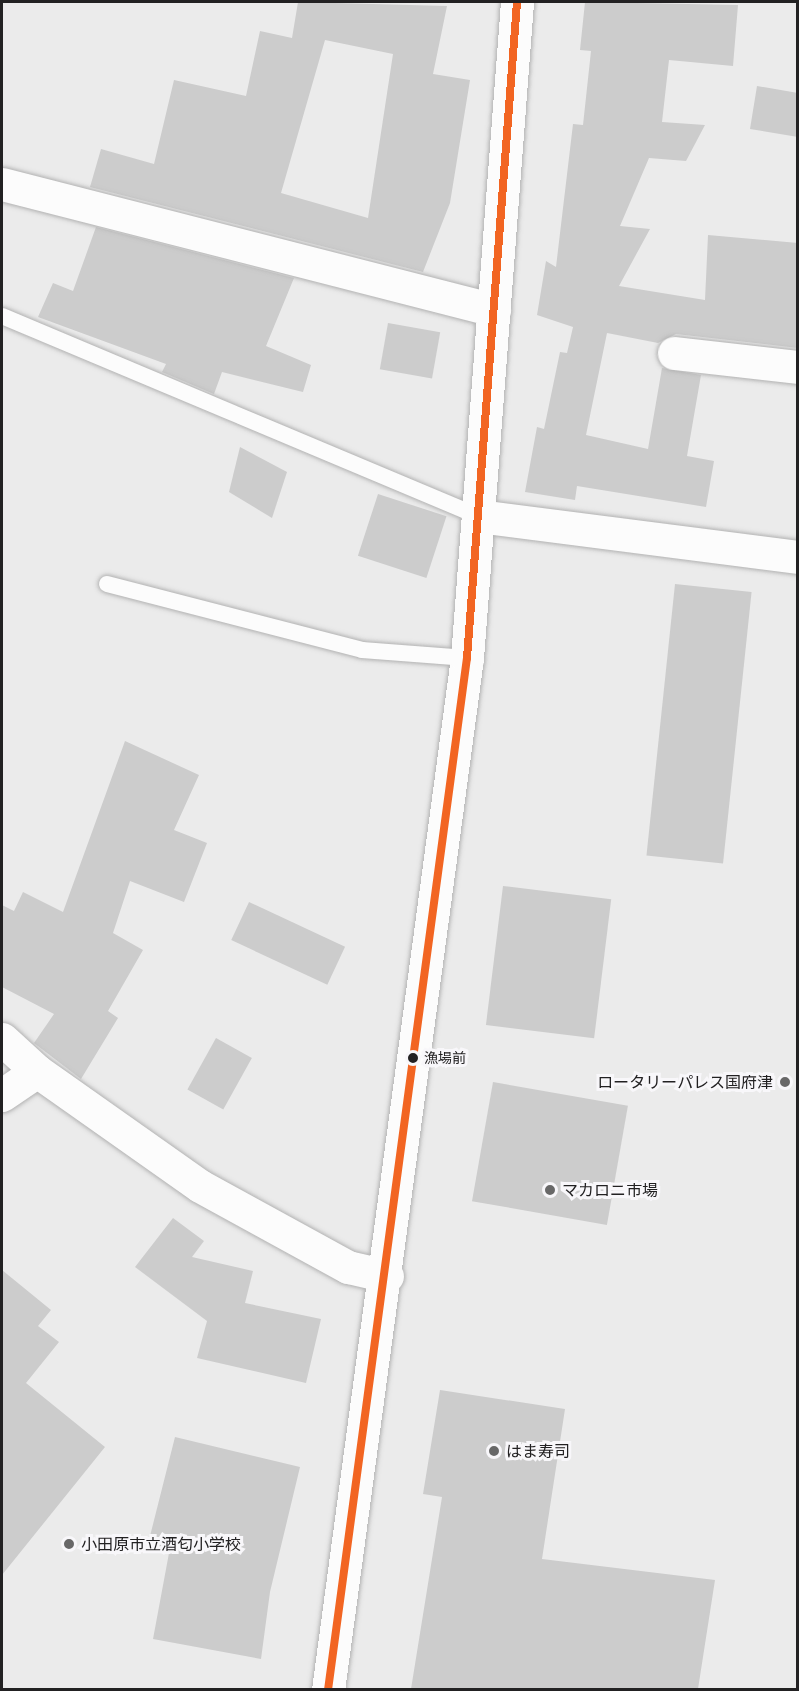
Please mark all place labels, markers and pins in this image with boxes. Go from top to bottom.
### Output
place label: 漁場前 [424,1050,466,1066]
marker: 漁場前 [407,1052,419,1064]
place label: ロータリーパレス国府津 [597,1072,773,1092]
marker: ロータリーパレス国府津 [778,1075,792,1089]
place label: マカロニ市場 [562,1180,658,1200]
marker: マカロニ市場 [543,1183,557,1197]
place label: はま寿司 [506,1441,570,1461]
marker: はま寿司 [487,1444,501,1458]
place label: 小田原市立酒匂小学校 [81,1534,241,1554]
marker: 小田原市立酒匂小学校 [62,1537,76,1551]

